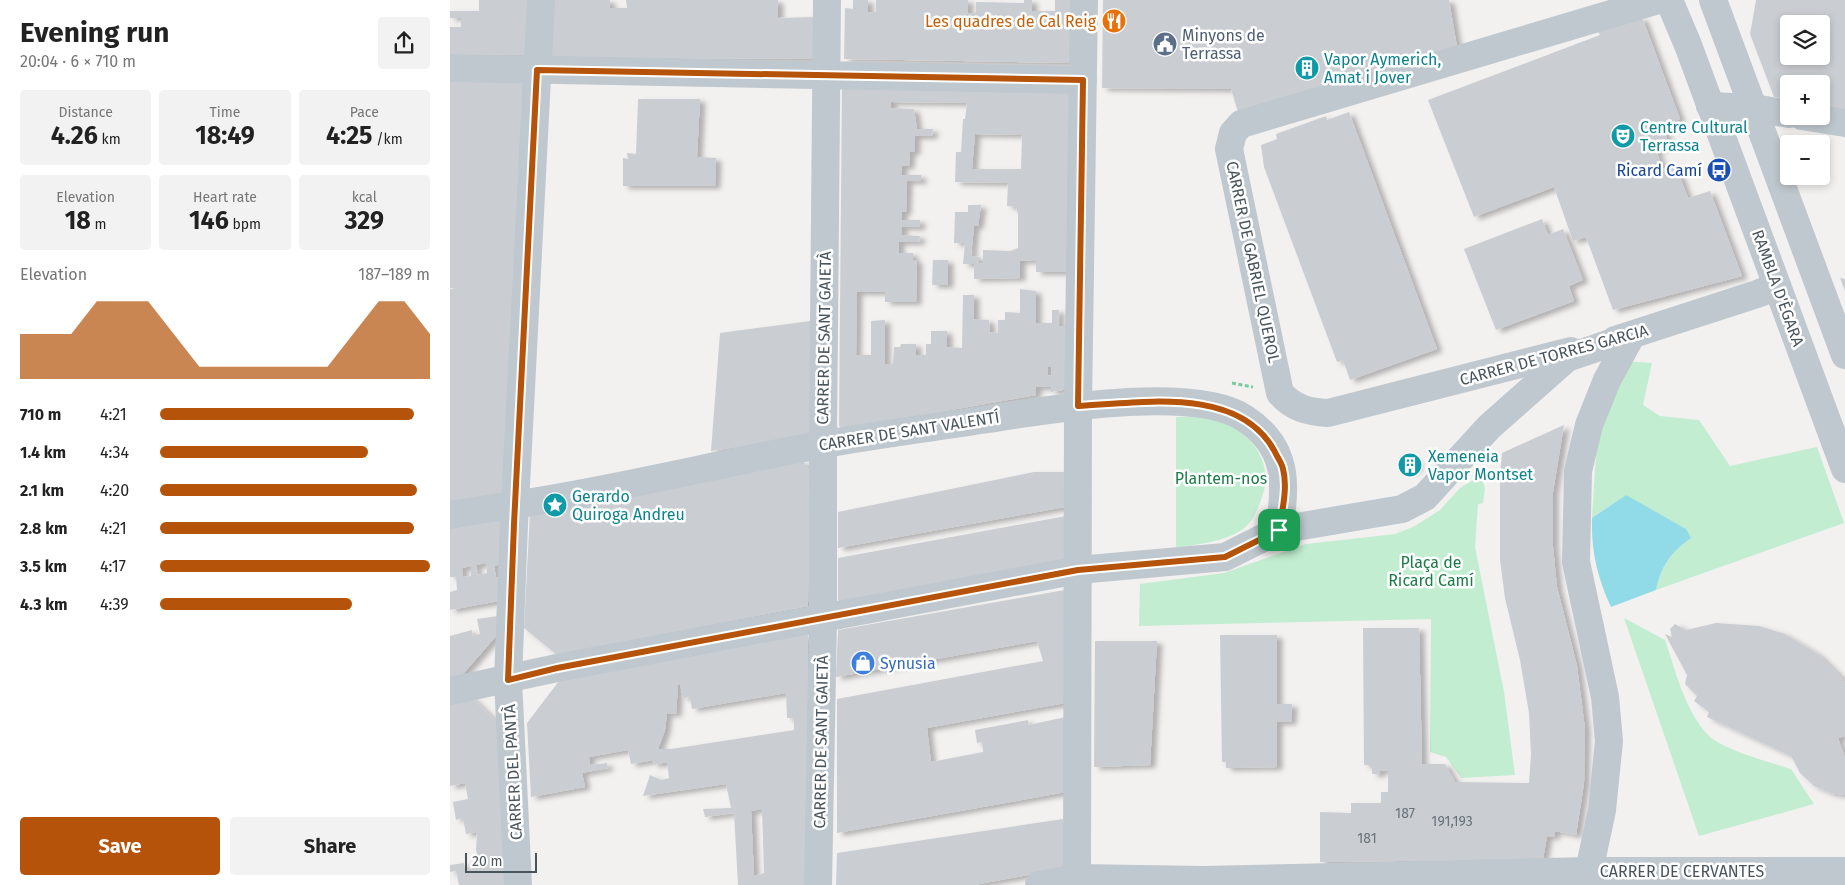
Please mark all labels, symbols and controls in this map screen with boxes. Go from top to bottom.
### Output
restaurant icon: Les quadres de Cal Reig [1101,8,1127,34]
place label: Les quadres de Cal Reig [925,12,1097,31]
map controls [1780,15,1830,185]
button: layers [1780,15,1830,65]
text: Evening run [20,16,169,49]
button: share [378,17,430,69]
place label: Minyons de Terrassa [1182,26,1265,63]
public building icon: Minyons de Terrassa [1152,31,1178,57]
place label: Vapor Aymerich, Amat i Jover [1324,50,1441,87]
text: 20:04 · 6 × 710 m [20,52,136,71]
building icon: Vapor Aymerich, Amat i Jover [1294,55,1320,81]
button: + [1780,75,1830,125]
text: Distance [59,104,113,121]
text: Time [210,104,240,121]
text: Pace [350,104,379,121]
place label: Centre Cultural Terrassa [1640,118,1748,155]
text: 4.26 [51,121,98,151]
text: 18:49 [195,121,255,151]
text: 4:25 [326,121,372,151]
theatre icon: Centre Cultural Terrassa [1610,123,1636,149]
text: km [98,131,121,148]
text: /km [372,131,403,148]
button: − [1780,135,1830,185]
bus stop icon: Ricard Camí [1706,157,1732,183]
street label: CARRER DE GABRIEL QUEROL [1222,159,1284,365]
place label: Ricard Camí [1616,161,1702,180]
text: Elevation [56,189,115,206]
text: Heart rate [193,189,257,206]
text: kcal [352,189,377,206]
text: 18 [65,206,91,236]
text: 146 [189,206,229,236]
text: 329 [345,206,384,236]
text: m [91,216,107,233]
text: bpm [229,216,261,233]
street label: RAMBLA D'ÈGARA [1748,227,1809,350]
street label: CARRER DE SANT GAIETÀ [812,250,835,425]
text: Elevation [20,265,87,284]
text: 187–189 m [358,265,430,284]
street label: CARRER DE TORRES GARCIA [1458,320,1651,389]
text: 710 m [20,405,61,424]
text: 4:21 [100,405,127,424]
street label: CARRER DE SANT VALENTÍ [817,406,1001,455]
text: 1.4 km [20,443,66,462]
text: 4:34 [100,443,129,462]
place label: Xemeneia Vapor Montset [1428,447,1533,484]
building icon: Xemeneia Vapor Montset [1397,452,1423,478]
park label: Plantem-nos [1175,469,1267,488]
text: 2.1 km [20,481,64,500]
text: 4:20 [100,481,129,500]
place label: Gerardo Quiroga Andreu [572,487,685,524]
place icon: Gerardo Quiroga Andreu [542,492,568,518]
pin [1258,509,1300,551]
icon: arrive [1265,516,1293,544]
text: 2.8 km [20,519,68,538]
text: 4:21 [100,519,127,538]
park label: Plaça de Ricard Camí [1388,553,1474,590]
text: 3.5 km [20,557,67,576]
text: 4:17 [100,557,126,576]
text: 4.3 km [20,595,68,614]
text: 4:39 [100,595,129,614]
shop icon: Synusia [850,650,876,676]
street label: CARRER DE SANT GAIETÀ [809,654,832,829]
place label: Synusia [880,654,936,673]
street label: CARRER DEL PANTÀ [499,703,526,841]
house number: 187 [1395,805,1415,822]
house number: 191,193 [1431,813,1473,830]
button: Save [20,817,220,875]
button: Share [230,817,430,875]
house number: 181 [1357,830,1377,847]
scale bar [465,850,538,873]
text: 20 m [472,853,502,870]
street label: CARRER DE CERVANTES [1600,862,1764,881]

